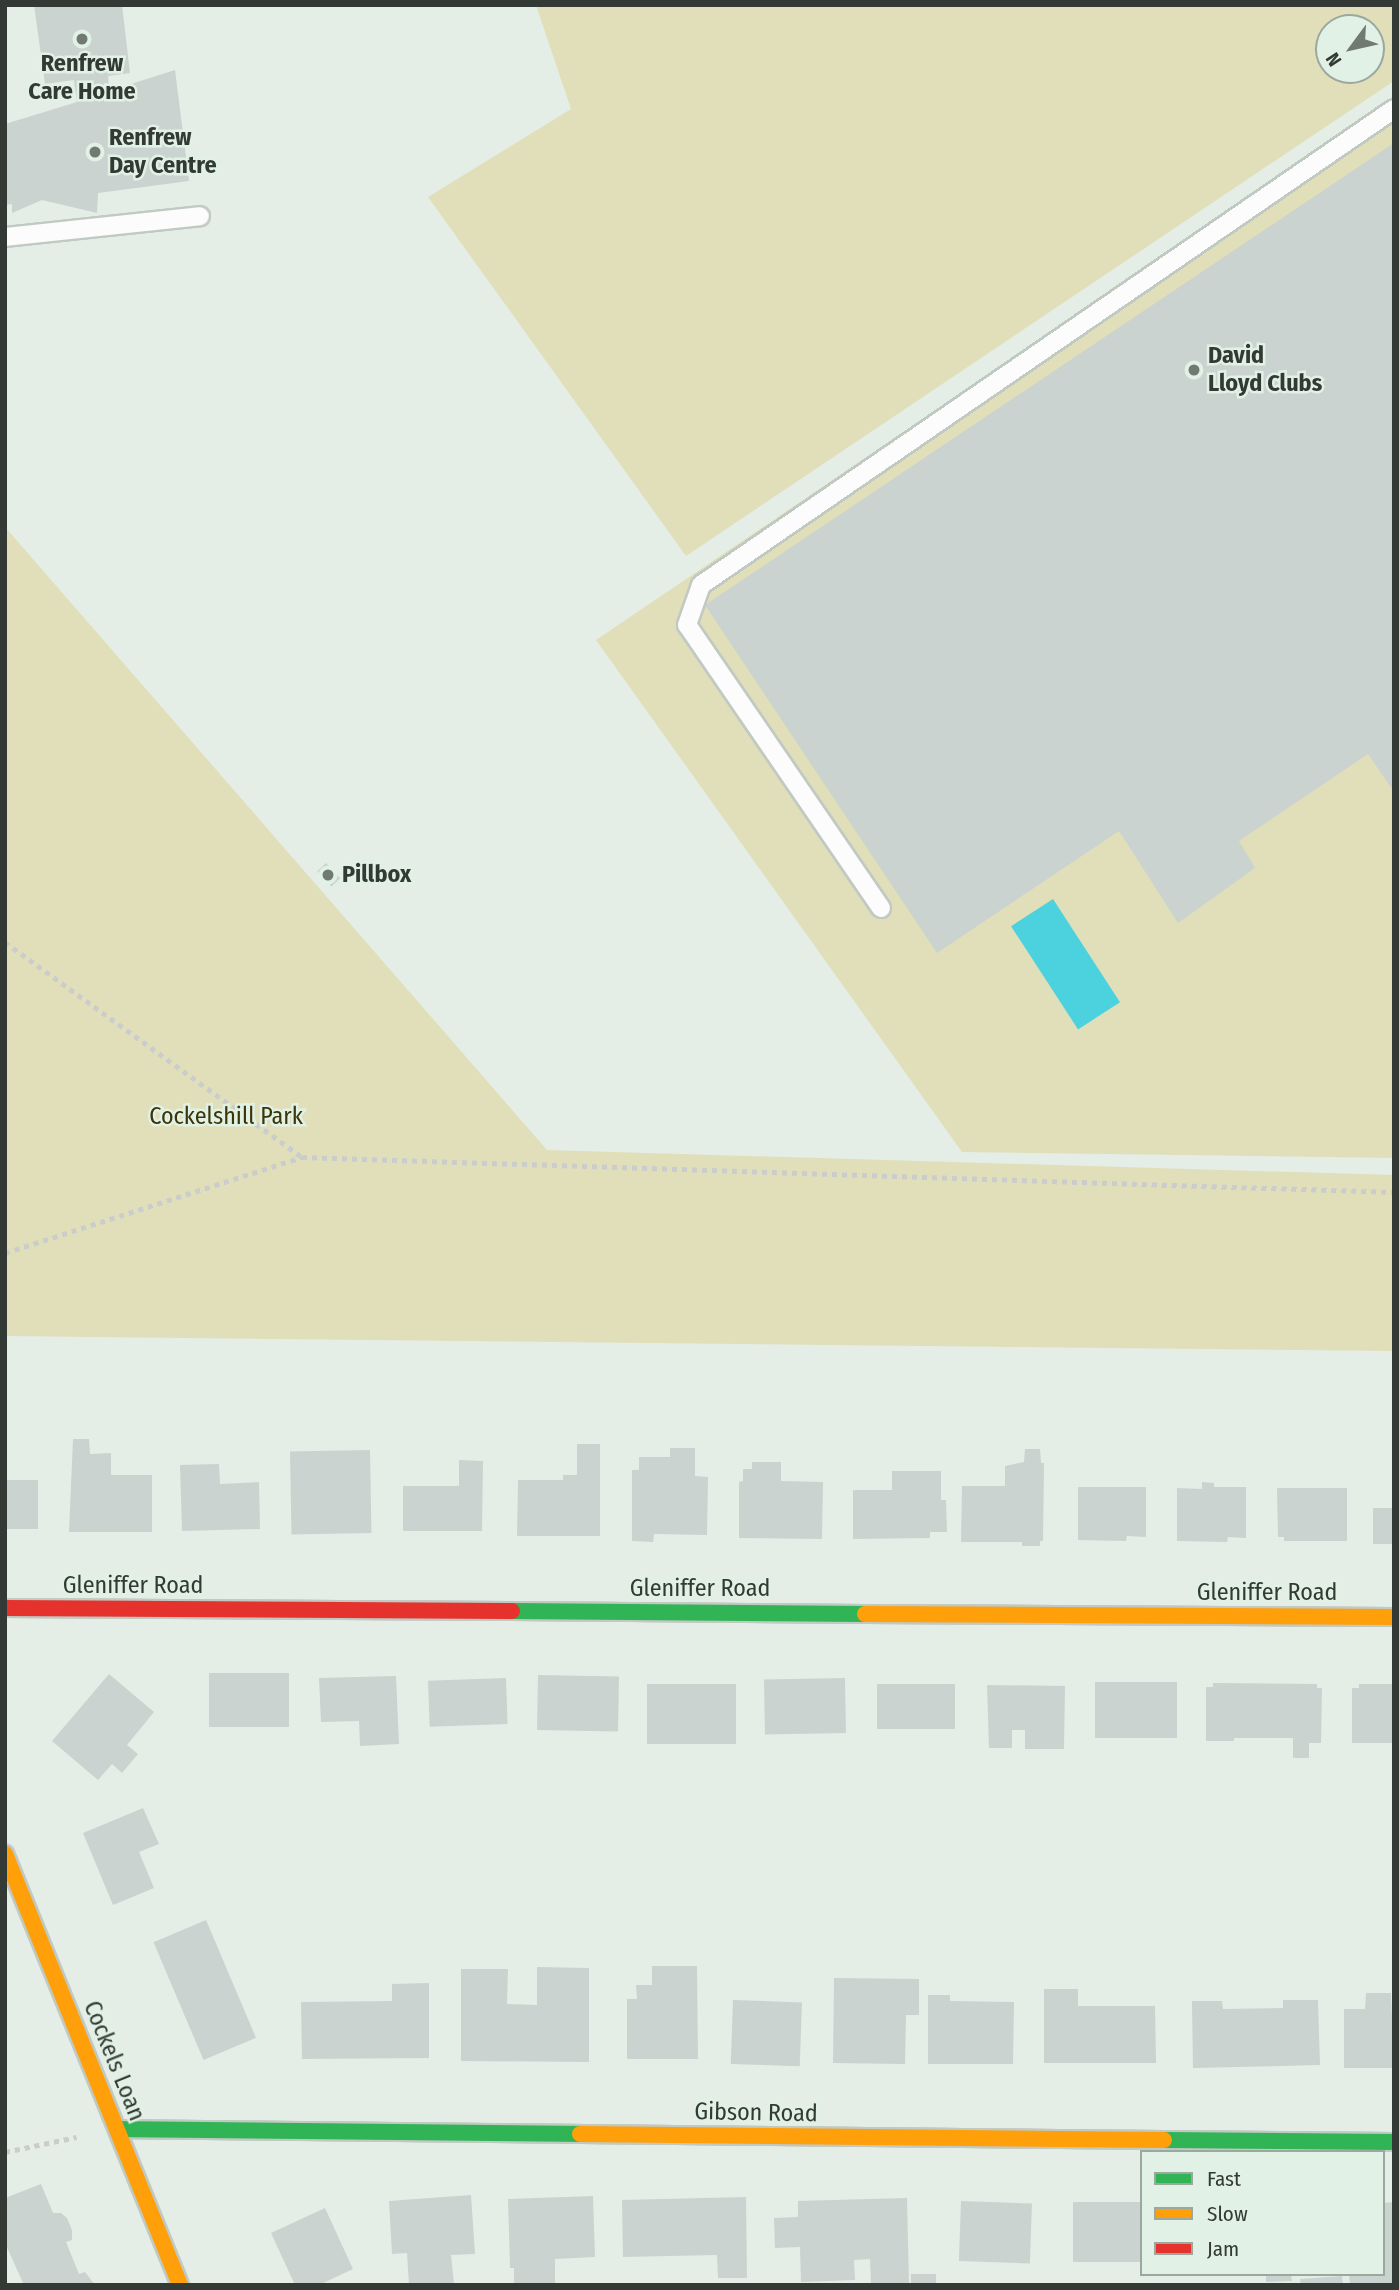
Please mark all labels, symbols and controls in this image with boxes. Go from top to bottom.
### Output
north arrow [1315,14,1385,84]
marker: Renfrew Care Home [74,31,90,47]
text: N [1321,49,1346,71]
place label: Renfrew Care Home [28,50,136,106]
place label: Renfrew Day Centre [109,124,217,180]
marker: Renfrew Day Centre [87,144,103,160]
place label: David Lloyd Clubs [1208,342,1322,398]
marker: David Lloyd Clubs [1186,362,1202,378]
place label: Pillbox [342,861,411,889]
marker: Pillbox [320,867,336,883]
park label: Cockelshill Park [149,1103,303,1131]
street label: Gleniffer Road [63,1572,203,1600]
street label: Gleniffer Road [630,1575,770,1603]
street label: Gleniffer Road [1197,1579,1337,1607]
street label: Cockels Loan [77,1997,151,2125]
street label: Gibson Road [694,2098,818,2128]
legend [1140,2150,1385,2276]
text: Fast [1207,2166,1241,2192]
text: Slow [1207,2201,1248,2227]
text: Jam [1207,2236,1239,2262]

